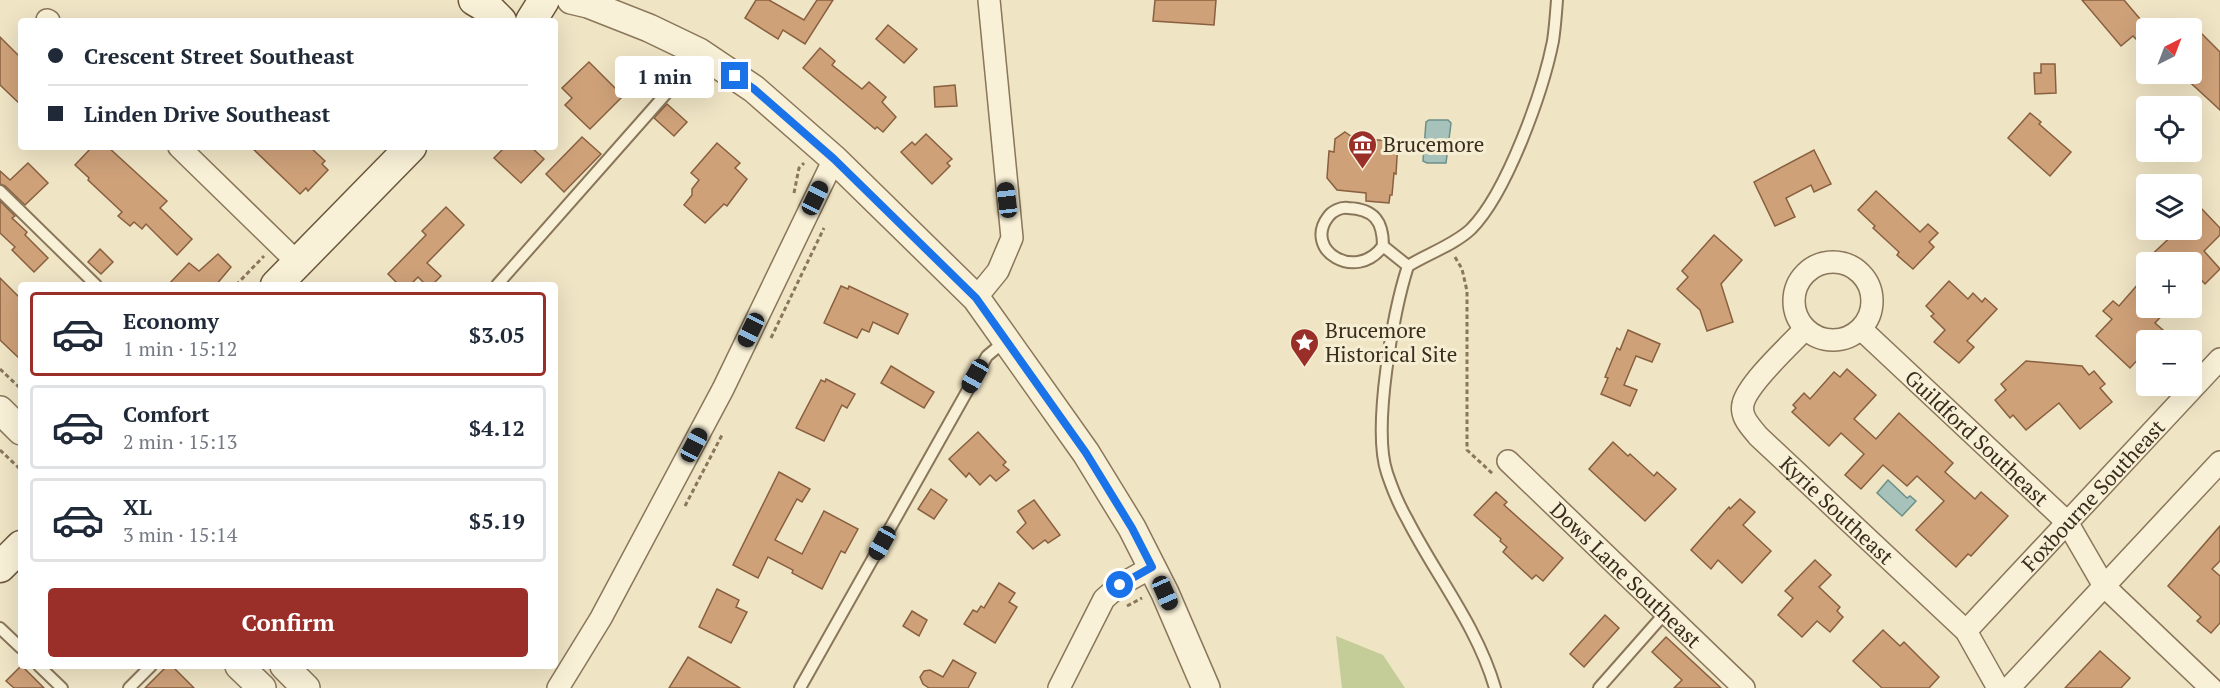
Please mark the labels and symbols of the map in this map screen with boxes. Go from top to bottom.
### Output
north arrow [2136,18,2202,84]
callout: 1 min [615,55,714,97]
route end [721,62,748,89]
museum icon: Brucemore [1346,128,1378,170]
place label: Brucemore [1383,130,1484,158]
car [799,178,831,218]
car [996,181,1018,219]
car [735,310,767,350]
place label: Brucemore Historical Site [1325,316,1457,368]
place icon: Brucemore Historical Site [1288,326,1320,368]
car [958,356,992,396]
street label: Guildford Southeast [1899,363,2055,512]
street label: Foxbourne Southeast [2015,413,2171,577]
car [678,425,710,465]
street label: Kyrie Southeast [1774,450,1900,570]
street label: Dows Lane Southeast [1545,496,1708,654]
car [865,523,899,563]
route start [1106,571,1133,598]
car [1149,573,1181,613]

